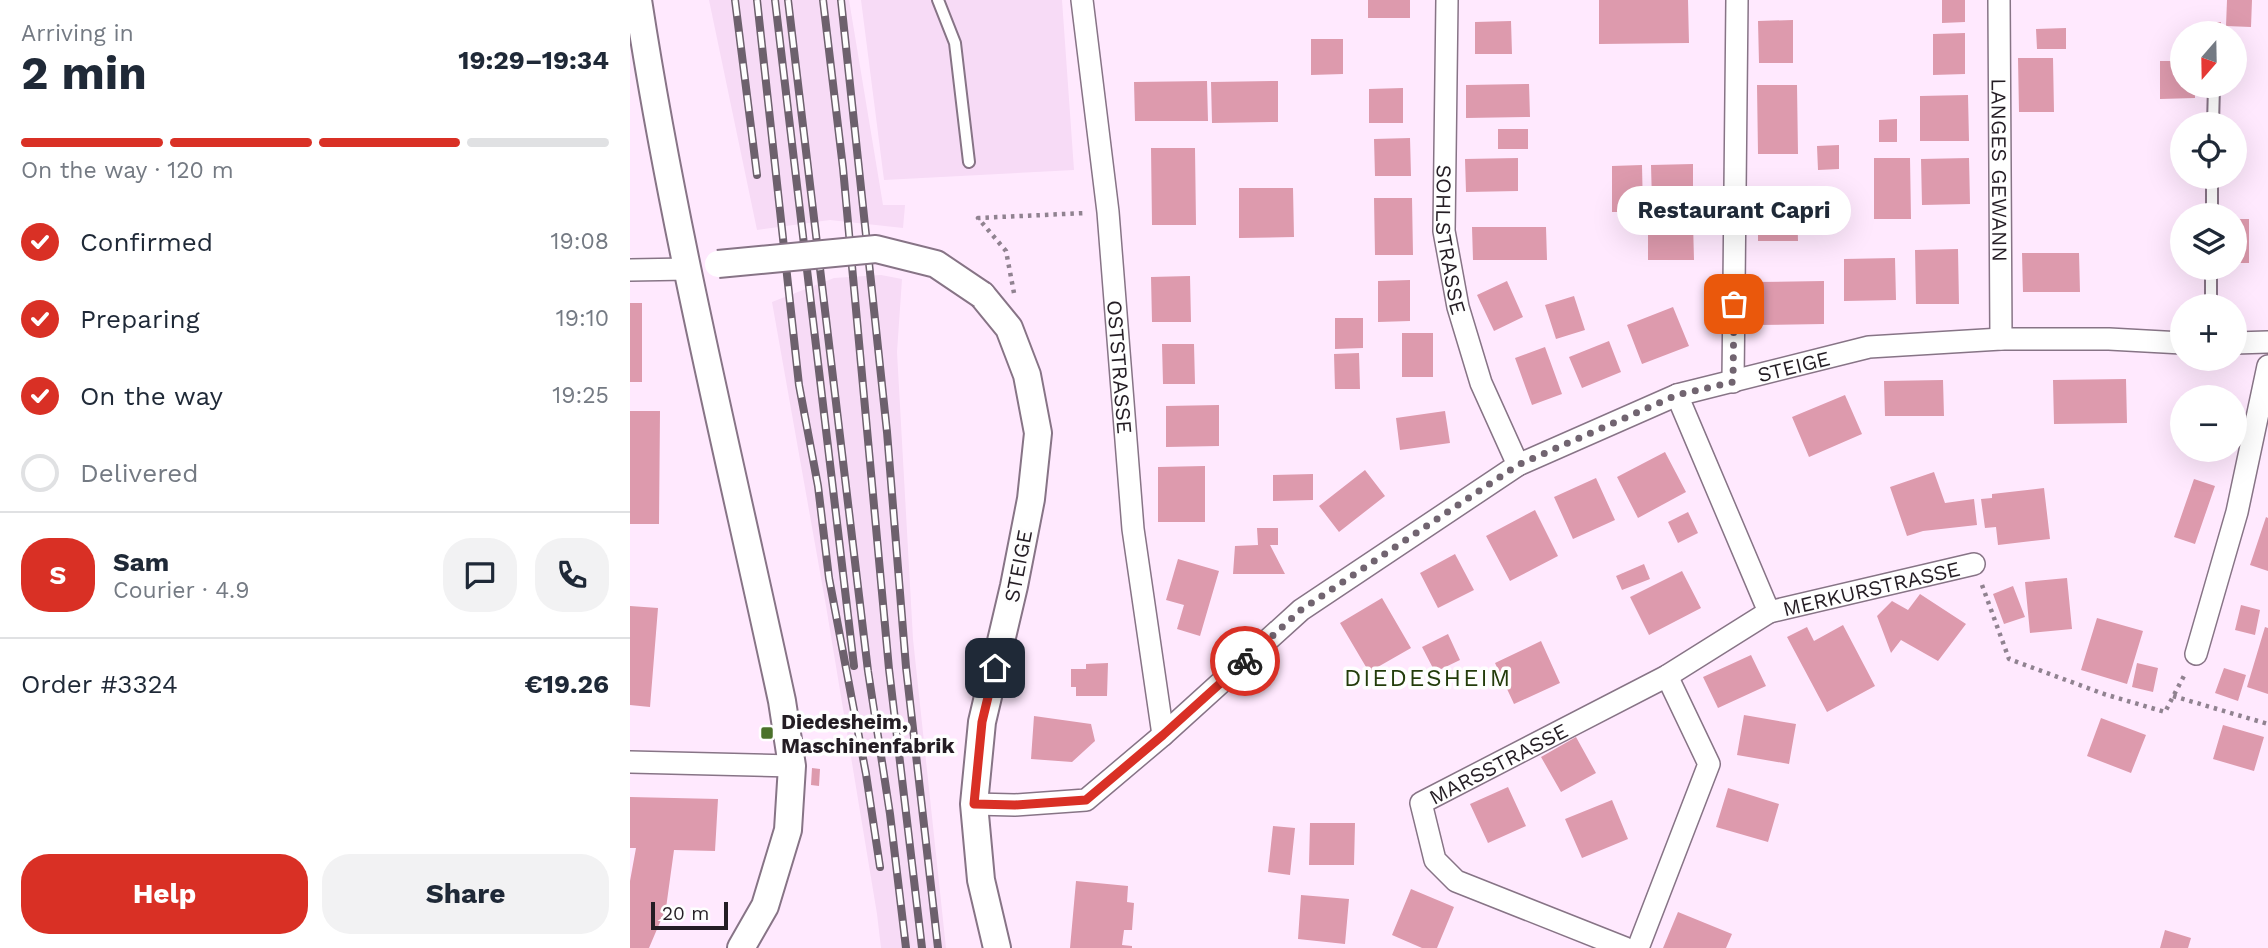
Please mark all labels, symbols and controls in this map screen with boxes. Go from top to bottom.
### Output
text: Arriving in [21,20,134,47]
north arrow [2170,21,2247,98]
map controls [2170,21,2247,462]
text: 19:29–19:34 [458,45,609,75]
text: 2 min [21,46,147,100]
street label: LANGES GEWANN [1987,78,2013,262]
button: locate [2170,112,2247,189]
text: On the way · 120 m [21,157,234,184]
street label: SOHLSTRASSE [1431,164,1472,317]
callout: Restaurant Capri [1617,185,1851,234]
text: Restaurant Capri [1638,197,1830,224]
button: layers [2170,203,2247,280]
icon: check [21,223,59,261]
text: Confirmed [80,227,213,257]
text: 19:08 [551,228,609,255]
pin [1704,274,1764,334]
icon: bag [1715,285,1753,323]
button: + [2170,294,2247,371]
street label: OSTSTRASSE [1102,299,1138,435]
icon: check [21,300,59,338]
text: Preparing [80,304,200,334]
text: 19:10 [556,305,609,332]
street label: STEIGE [1755,345,1832,387]
icon: check [21,377,59,415]
text: On the way [80,381,223,411]
text: 19:25 [552,382,609,409]
button: − [2170,385,2247,462]
text: Delivered [80,458,199,488]
street label: STEIGE [999,527,1037,605]
button: chat [443,538,517,612]
button: phone [535,538,609,612]
text: Sam [113,547,169,577]
street label: MERKURSTRASSE [1780,555,1962,621]
text: S [50,560,66,590]
text: Courier · 4.9 [113,577,249,604]
courier [1210,626,1280,696]
pin [965,638,1025,698]
icon: bike [1226,642,1264,680]
icon: home [976,649,1014,687]
district label: DIEDESHEIM [1344,664,1512,692]
text: Order #3324 [21,669,178,699]
text: €19.26 [525,669,609,699]
place label: Diedesheim, Maschinenfabrik [781,709,955,758]
street label: MARSSTRASSE [1425,717,1572,809]
marker: Diedesheim, Maschinenfabrik [759,725,775,741]
button: Help [21,854,308,934]
button: Share [322,854,609,934]
scale bar [651,899,728,931]
text: 20 m [662,902,709,925]

